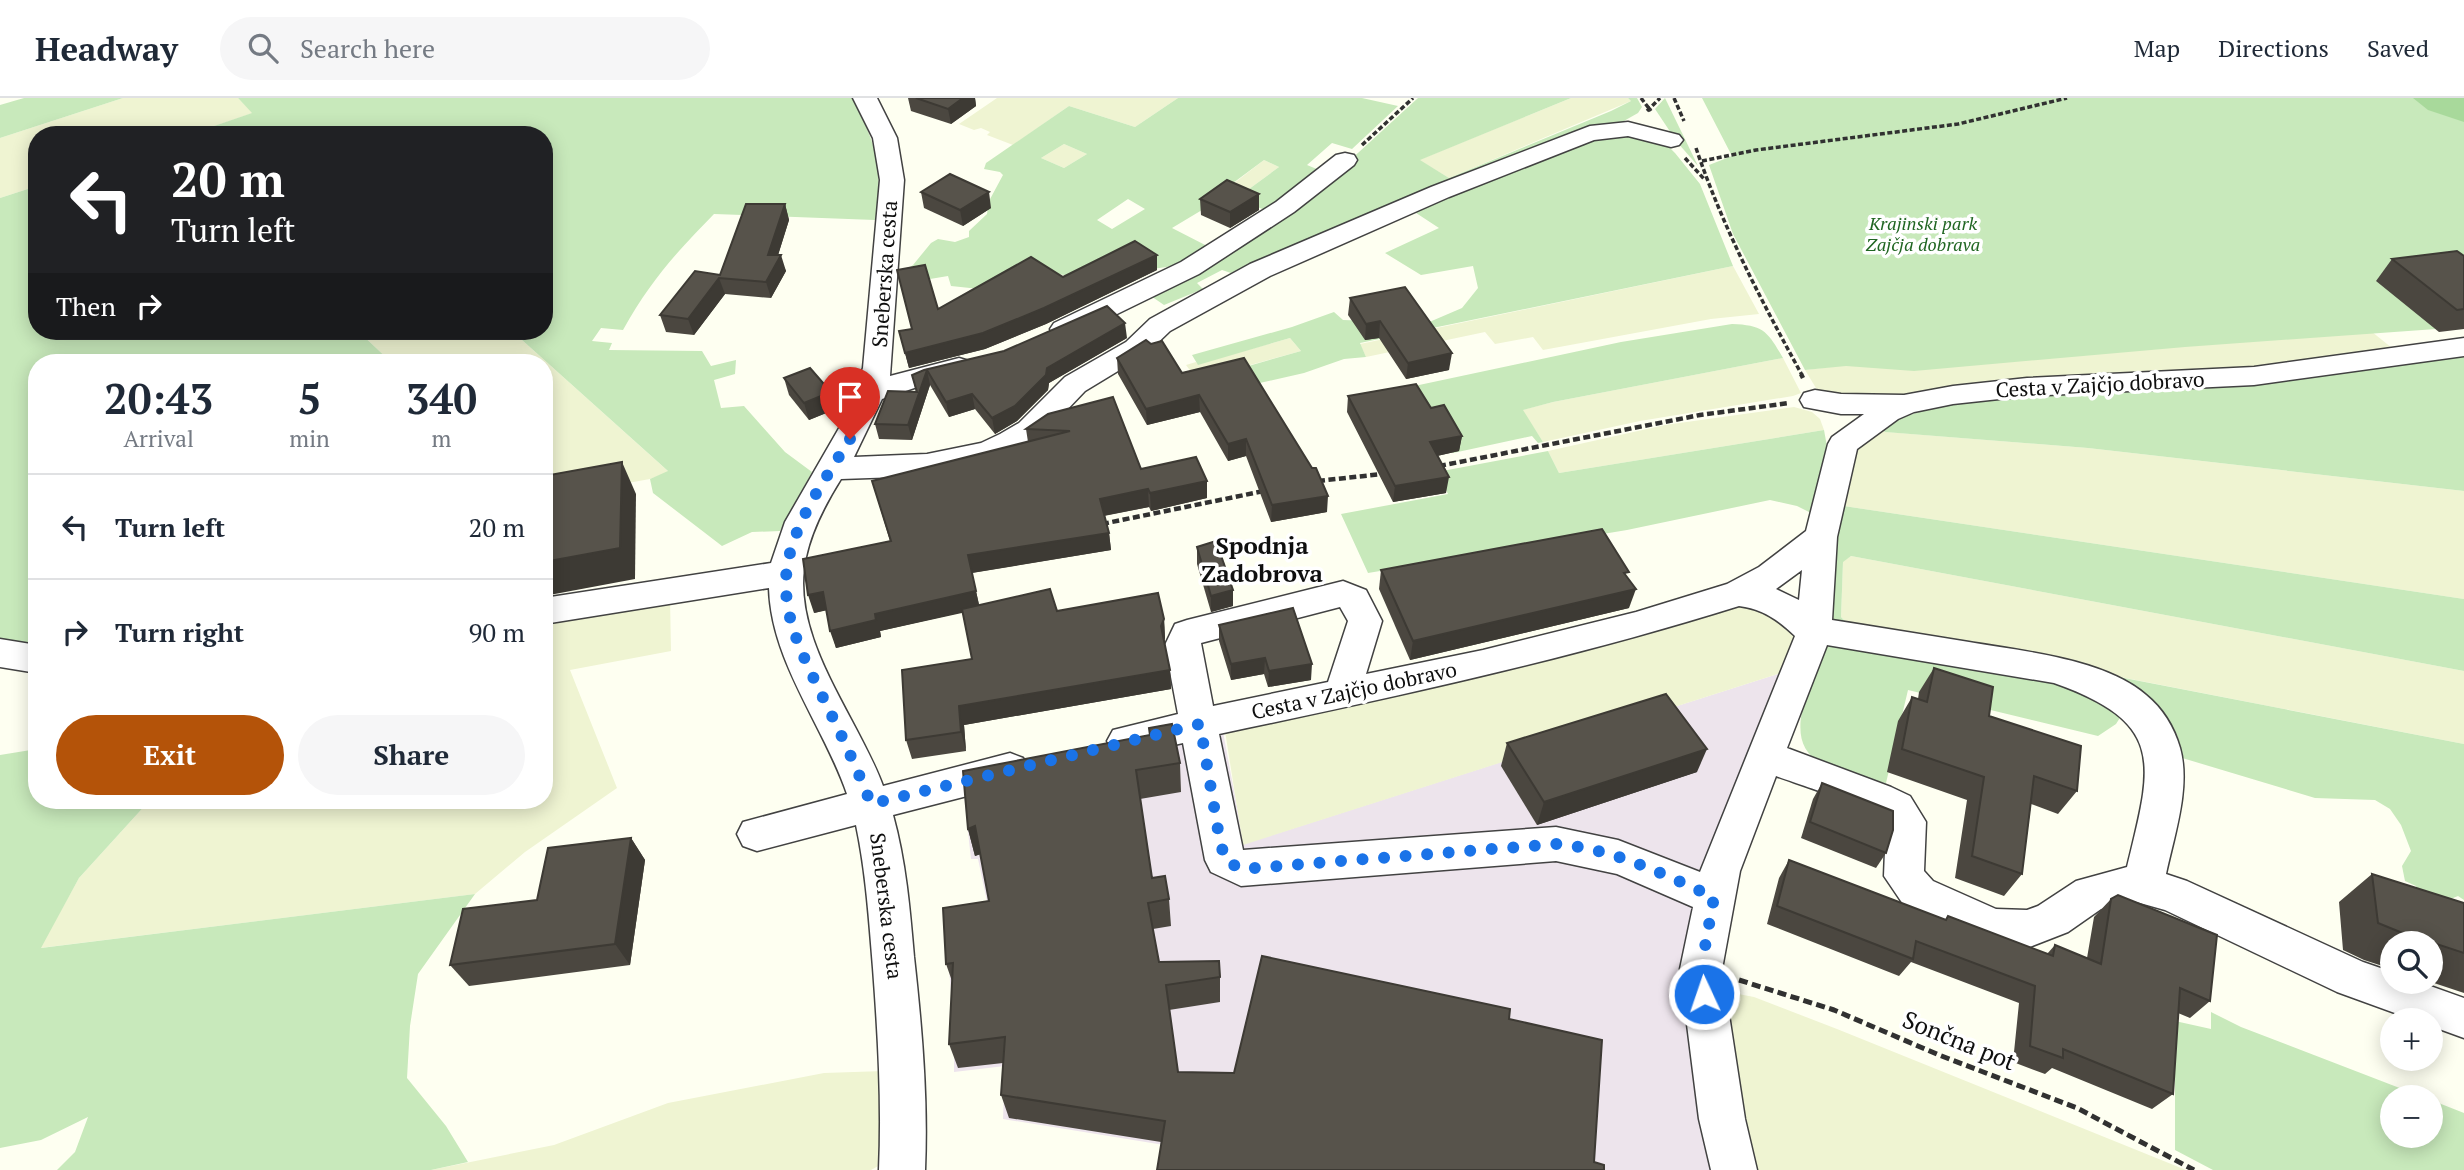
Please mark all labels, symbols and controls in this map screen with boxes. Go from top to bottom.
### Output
search box [220,17,710,80]
text: Headway [35,27,178,70]
icon: search [244,29,282,67]
text: Search here [300,31,435,65]
text: Map [2134,32,2180,64]
text: Directions [2218,32,2329,64]
text: Saved [2367,32,2429,64]
text: 20 m [171,146,285,211]
icon: left [56,154,147,245]
street label: Sneberska cesta [865,199,903,348]
text: Turn left [171,209,295,251]
park label: Krajinski park Zajčja dobrava [1866,211,1980,256]
icon: right [130,287,168,325]
text: Then [56,289,116,323]
street label: Cesta v Zajčjo dobravo [1995,365,2205,403]
pin [820,367,880,439]
text: 20:43 [104,370,213,426]
text: 5 [298,370,321,426]
text: 340 [406,370,477,426]
icon: arrive [831,378,869,416]
text: Arrival [123,423,194,454]
text: min [289,423,330,454]
text: m [431,423,451,454]
icon: left [56,508,94,546]
text: Turn left [115,510,225,544]
text: 20 m [469,510,525,544]
district label: Spodnja Zadobrova [1201,529,1324,589]
icon: right [56,613,94,651]
text: Turn right [115,615,244,649]
text: 90 m [469,615,525,649]
street label: Cesta v Zajčjo dobravo [1249,655,1459,725]
button: Exit [56,715,284,795]
button: Share [298,715,525,795]
street label: Sneberska cesta [864,831,910,981]
map controls [2380,931,2443,1148]
button: search [2380,931,2443,994]
position arrow [1667,957,1741,1031]
street label: Sončna pot [1898,1003,2021,1077]
button: + [2380,1008,2443,1071]
button: − [2380,1085,2443,1148]

